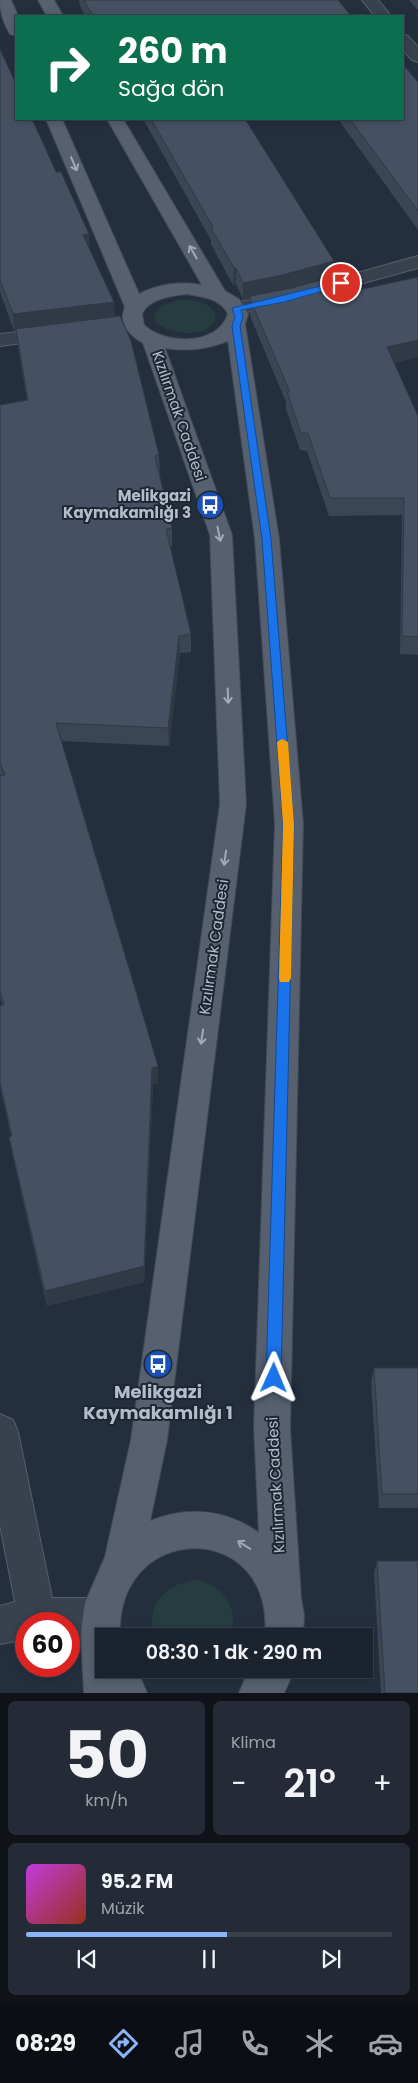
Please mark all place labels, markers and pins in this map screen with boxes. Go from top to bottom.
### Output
pin [320,262,362,304]
place label: Melikgazi Kaymakamlığı 3 [63,485,191,523]
bus stop icon: Melikgazi Kaymakamlığı 3 [195,490,225,520]
bus stop icon: Melikgazi Kaymakamlığı 1 [143,1349,173,1379]
place label: Melikgazi Kaymakamlığı 1 [83,1379,233,1425]

